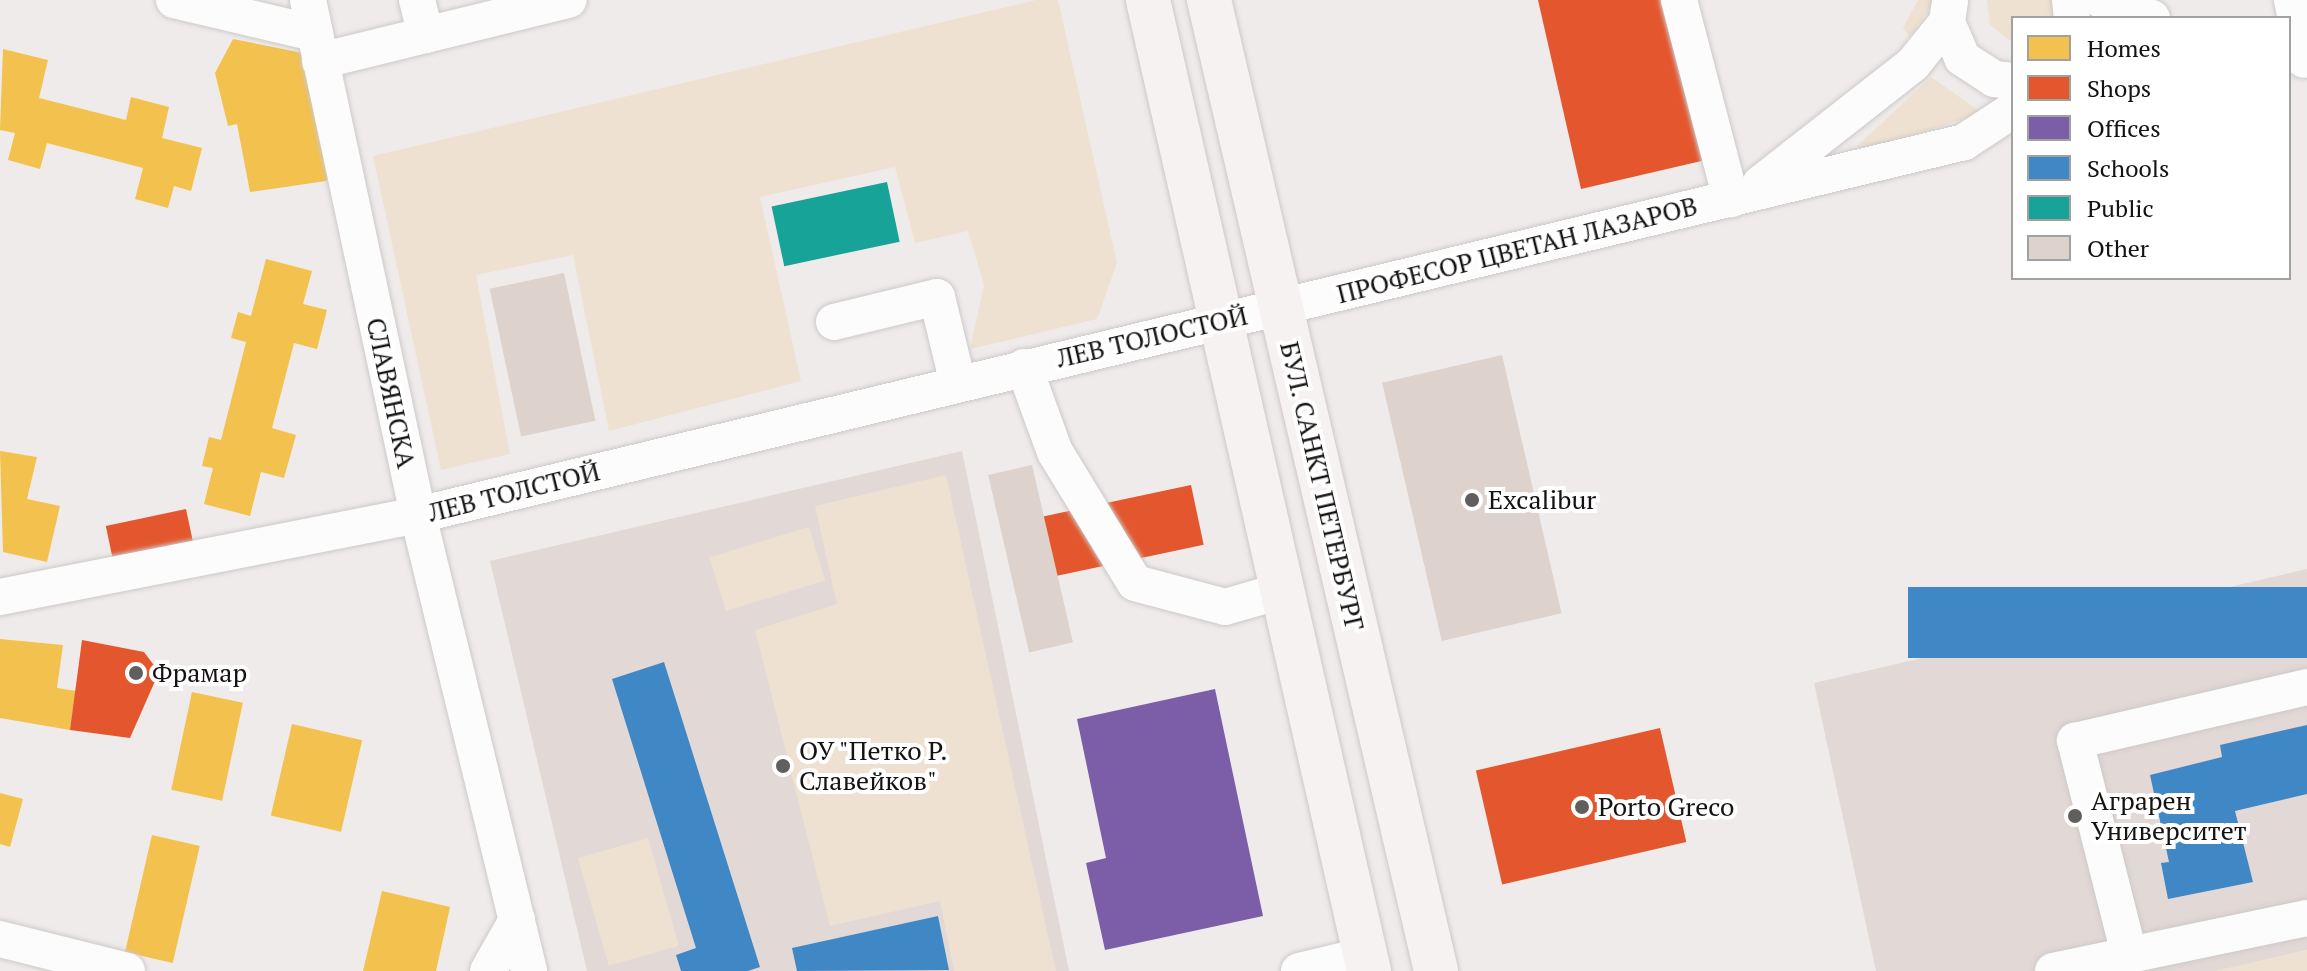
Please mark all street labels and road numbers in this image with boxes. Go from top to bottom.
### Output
street label: ПРОФЕСОР ЦВЕТАН ЛАЗАРОВ [1334,190,1700,310]
street label: ЛЕВ ТОЛОСТОЙ [1054,300,1250,374]
street label: СЛАВЯНСКА [360,315,422,471]
street label: БУЛ. САНКТ ПЕТЕРБУРГ [1273,338,1371,634]
street label: ЛЕВ ТОЛСТОЙ [425,456,603,528]

